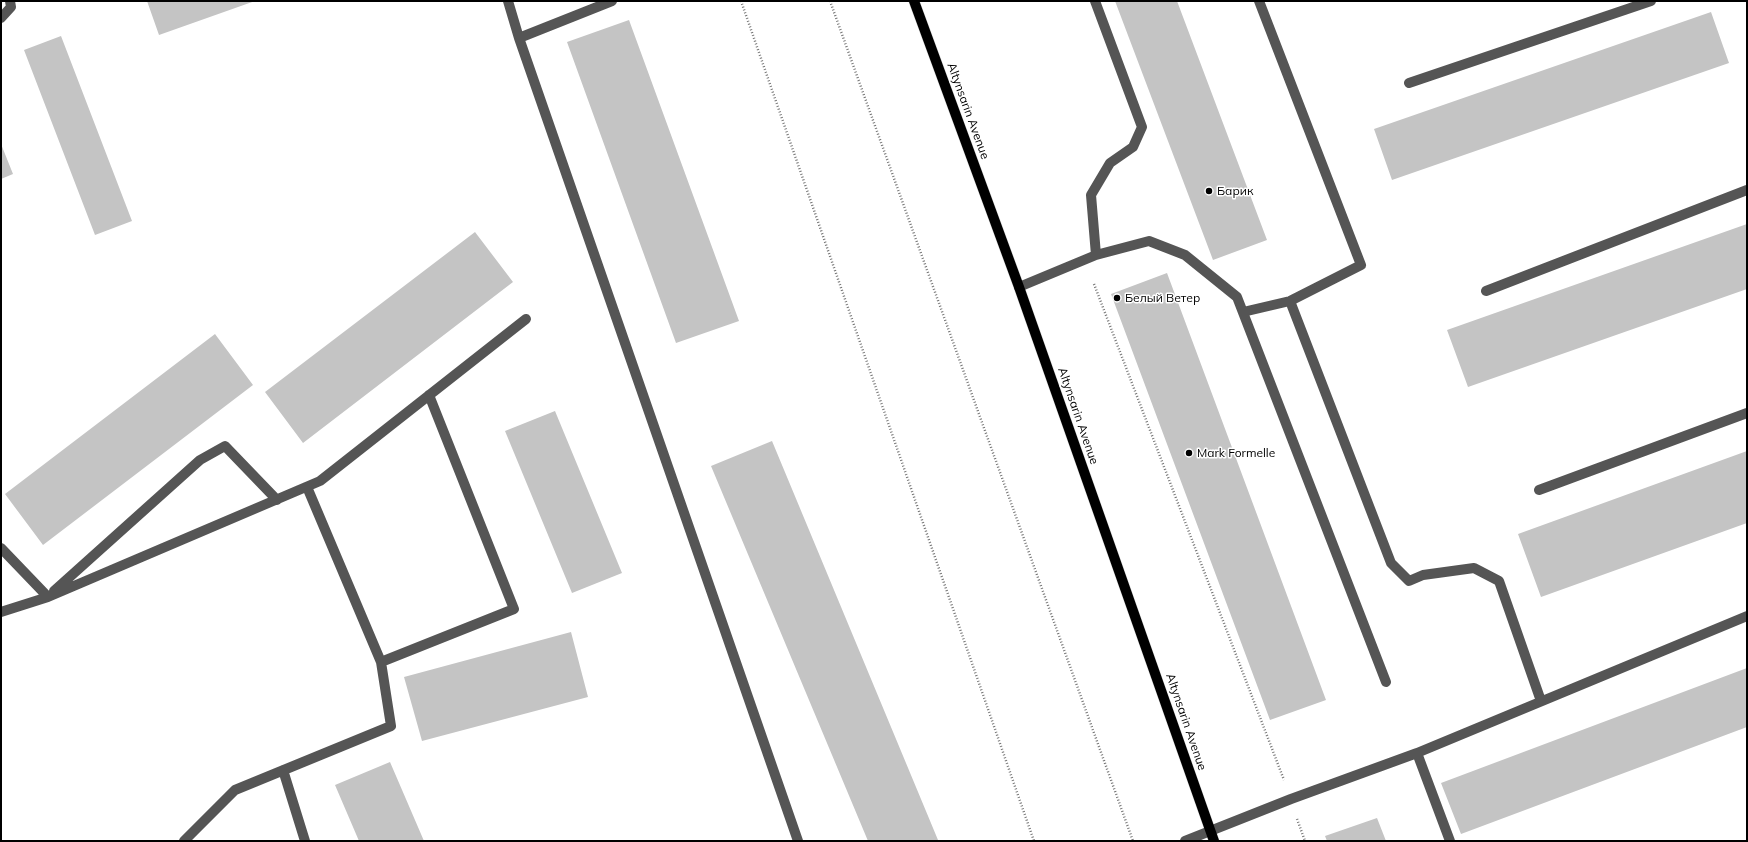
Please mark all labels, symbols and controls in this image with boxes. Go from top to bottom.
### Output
street label: Altynsarin Avenue [944,61,992,161]
place label: Барик [1217,184,1253,198]
marker: Барик [1204,186,1214,196]
place label: Белый Ветер [1125,291,1200,305]
marker: Белый Ветер [1112,293,1122,303]
street label: Altynsarin Avenue [1055,366,1101,466]
place label: Mark Formelle [1197,446,1275,460]
marker: Mark Formelle [1184,448,1194,458]
street label: Altynsarin Avenue [1163,672,1209,772]

